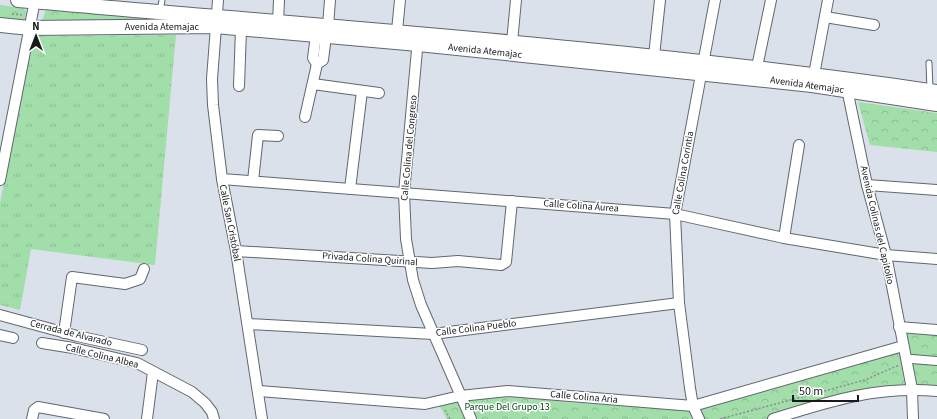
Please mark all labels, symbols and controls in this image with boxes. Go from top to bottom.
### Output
north arrow [16,16,56,56]
text: N [32,19,40,34]
street label: Avenida Atemajac [125,20,200,34]
street label: Avenida Atemajac [447,40,523,62]
street label: Avenida Atemajac [769,73,845,97]
street label: Calle Colina del Congreso [397,95,421,201]
street label: Calle Colina Corintia [669,130,697,216]
street label: Avenida Colinas del Capitolio [857,164,897,286]
street label: Calle San Cristóbal [216,183,244,263]
street label: Calle Colina Áurea [543,196,619,216]
street label: Privada Colina Quirinal [322,249,419,269]
street label: Cerrada de Alvarado [28,316,114,350]
street label: Calle Colina Pueblo [435,316,517,340]
street label: Calle Colina Albea [64,340,140,372]
scale bar [793,377,858,403]
text: 50 m [799,383,823,400]
street label: Calle Colina Aria [550,387,618,407]
park label: Parque Del Grupo 13 [464,400,550,414]

